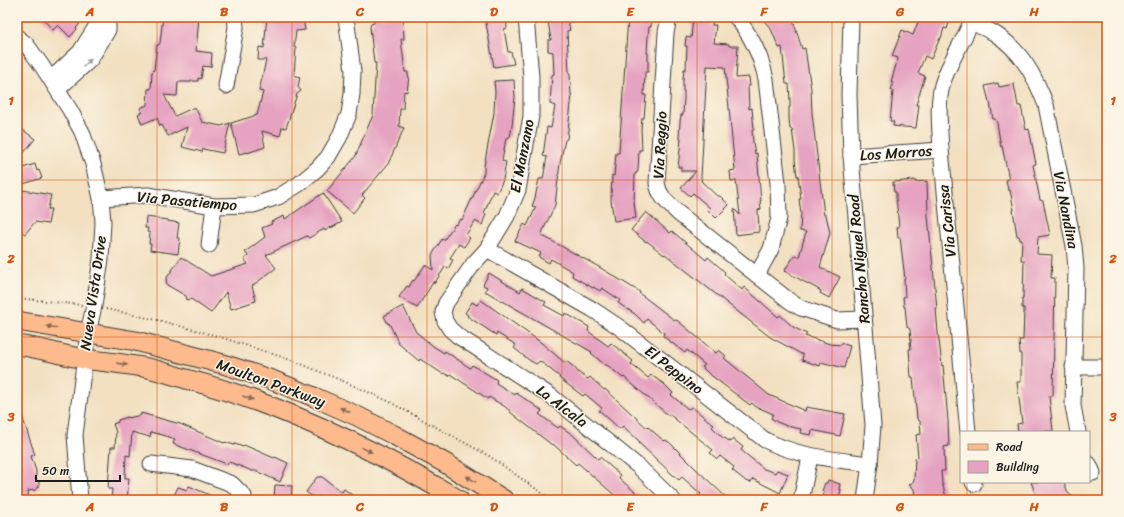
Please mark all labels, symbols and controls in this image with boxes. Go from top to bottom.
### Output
text: A [85,0,94,23]
text: B [220,0,229,23]
text: C [355,0,365,23]
text: D [490,0,498,23]
text: E [626,0,635,23]
text: F [759,0,768,23]
text: G [895,0,905,23]
text: H [1028,0,1039,23]
one-way arrow [82,58,92,68]
text: 1 [8,89,14,112]
text: 1 [1110,89,1116,112]
street label: Via Reggio [645,110,675,180]
street label: El Manzano [502,116,542,195]
street label: Los Morros [859,137,933,168]
street label: Via Nandina [1046,169,1086,251]
street label: Via Carissa [930,183,964,258]
street label: Via Pasatiempo [136,184,238,218]
street label: Rancho Niguel Road [840,192,878,325]
street label: Nueva Vista Drive [72,234,114,352]
text: 2 [6,247,15,270]
text: 2 [1108,247,1117,270]
one-way arrow [46,324,58,330]
street label: El Peppino [639,339,710,402]
street label: Moulton Parkway [213,351,330,415]
one-way arrow [116,362,128,368]
street label: La Alcala [530,378,594,435]
one-way arrow [242,395,254,401]
text: 3 [6,405,15,428]
text: 3 [1108,405,1117,428]
one-way arrow [338,407,350,413]
legend [960,431,1090,483]
text: Road [996,436,1023,458]
one-way arrow [361,447,373,453]
text: Building [996,456,1039,478]
scale bar [36,457,120,483]
text: 50 m [42,460,69,482]
one-way arrow [465,476,477,483]
text: A [85,495,94,517]
text: B [220,495,229,517]
text: C [355,495,365,517]
text: D [490,495,498,517]
text: E [626,495,635,517]
text: F [759,495,768,517]
text: G [895,495,905,517]
text: H [1028,495,1039,517]

